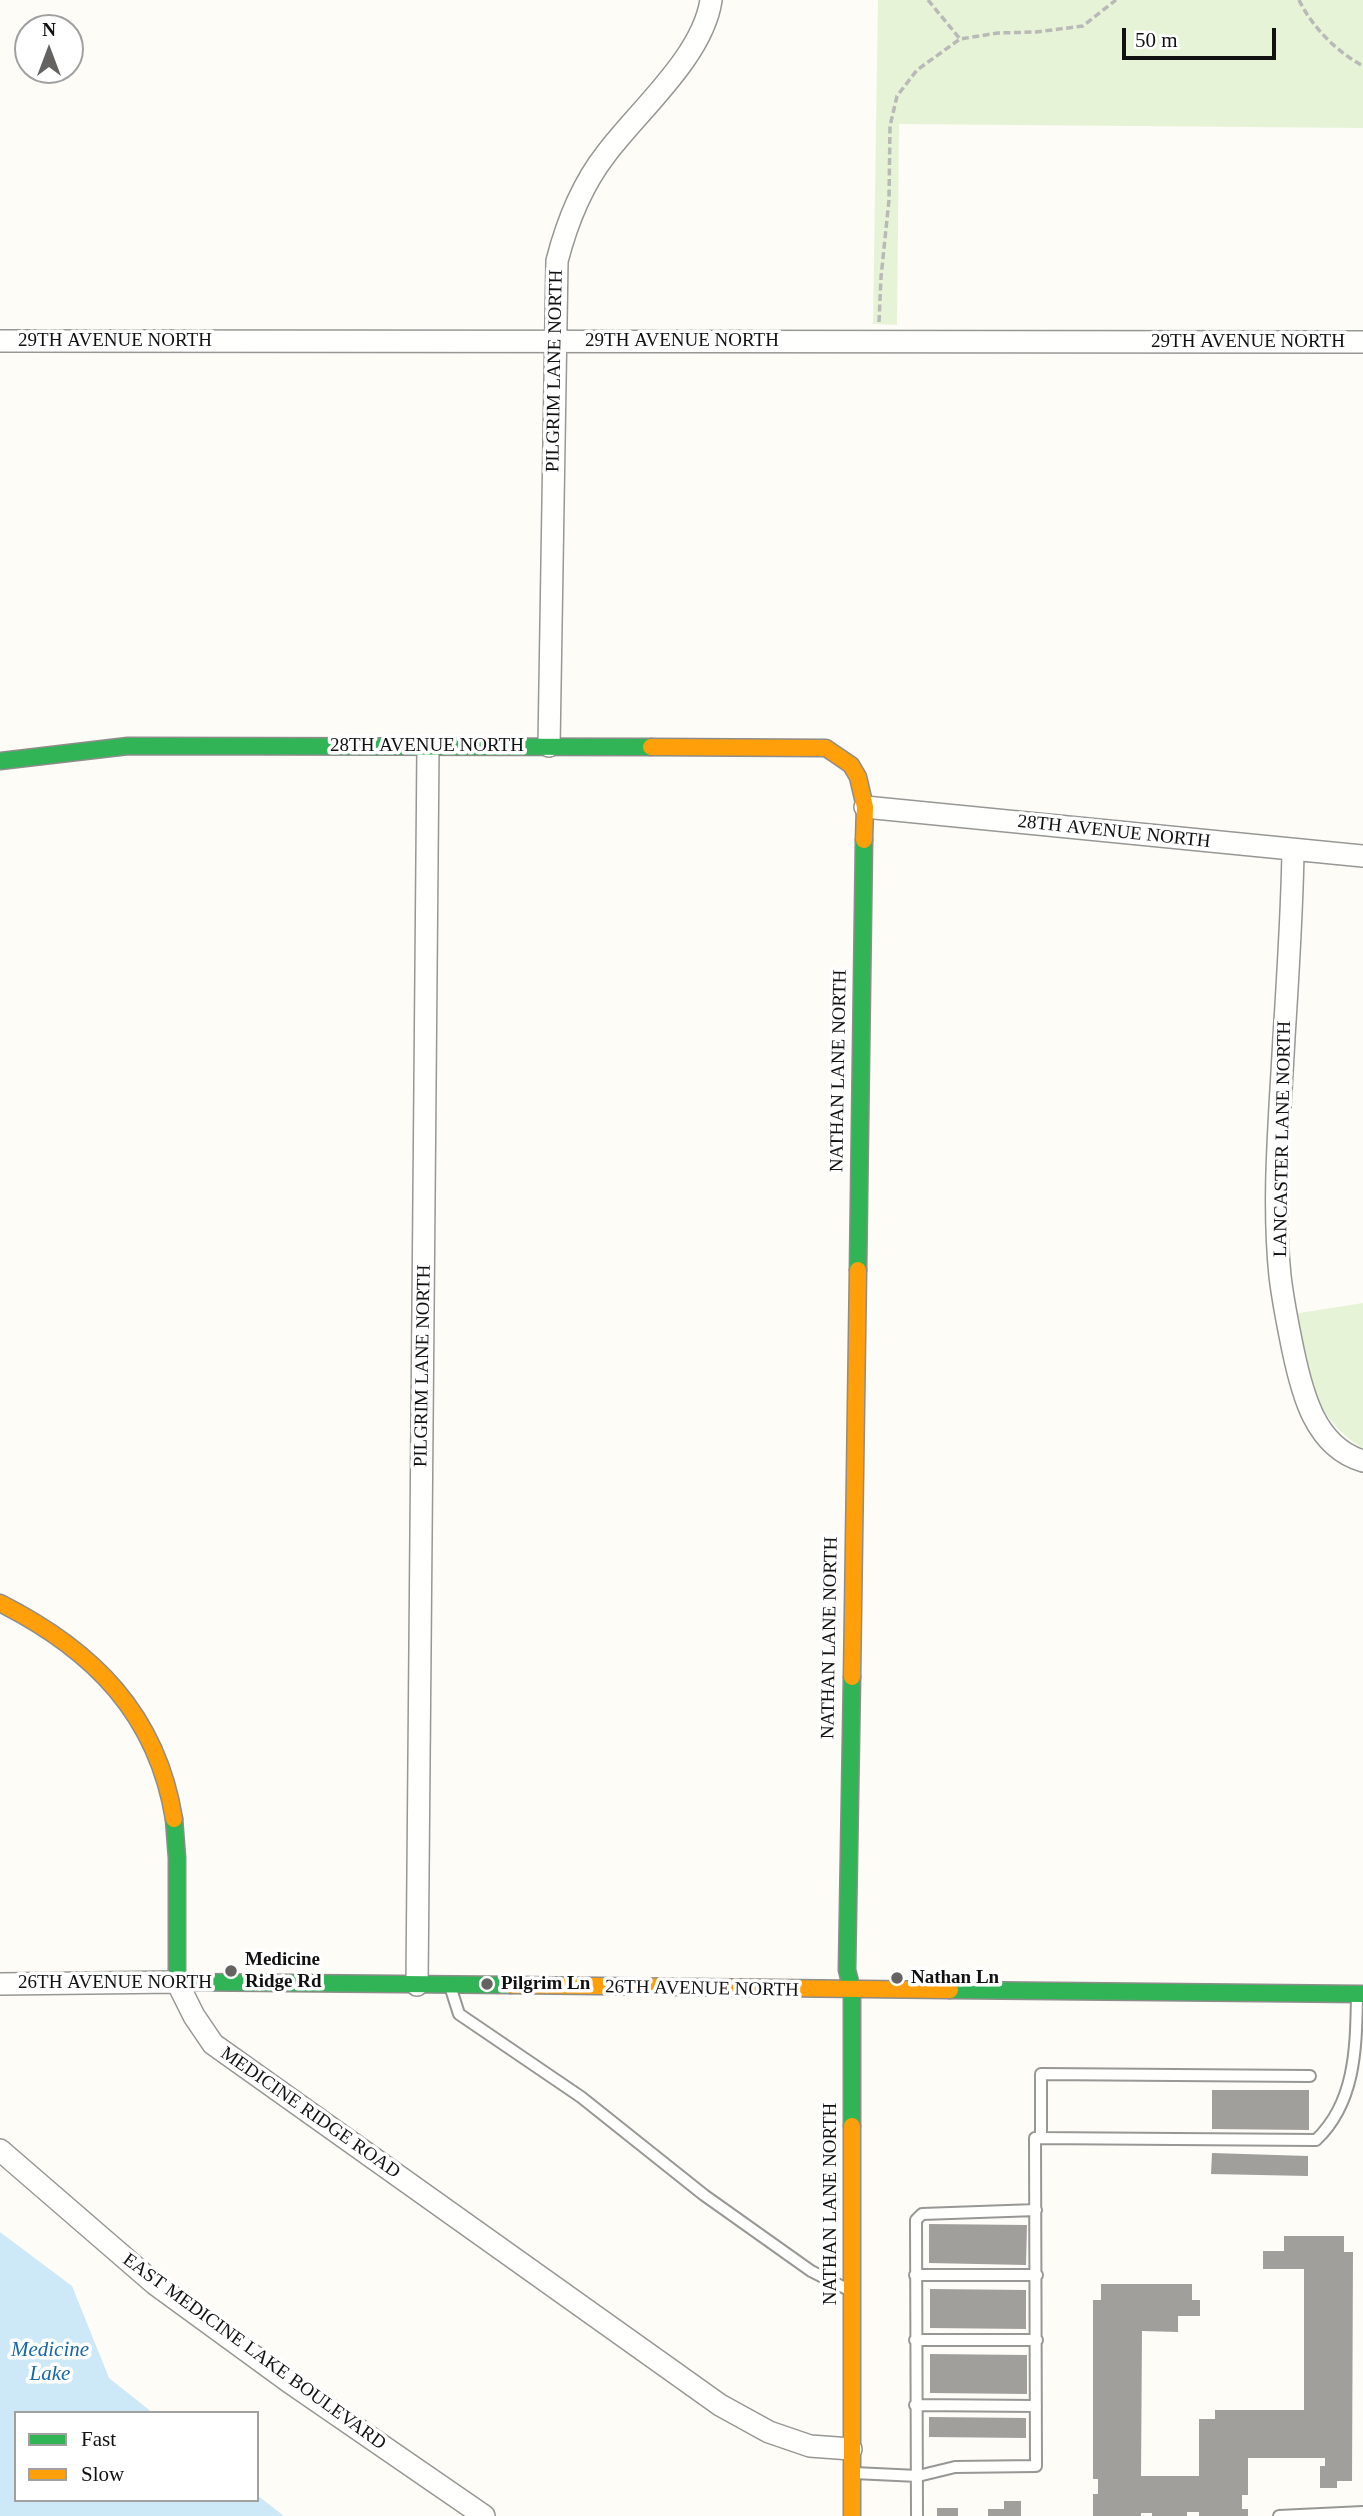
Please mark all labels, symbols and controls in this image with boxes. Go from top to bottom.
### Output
north arrow [14,14,84,84]
scale bar [1125,14,1279,58]
text: N [42,19,56,40]
text: 50 m [1135,28,1178,52]
street label: PILGRIM LANE NORTH [542,270,568,472]
street label: 29TH AVENUE NORTH [18,330,212,352]
street label: 29TH AVENUE NORTH [585,330,779,352]
street label: 29TH AVENUE NORTH [1151,331,1345,353]
street label: 28TH AVENUE NORTH [330,735,524,757]
street label: 28TH AVENUE NORTH [1016,811,1212,853]
street label: NATHAN LANE NORTH [826,970,852,1172]
street label: LANCASTER LANE NORTH [1270,1021,1296,1257]
street label: PILGRIM LANE NORTH [410,1265,436,1467]
street label: NATHAN LANE NORTH [817,1537,843,1739]
place label: Medicine Ridge Rd [245,1949,322,1993]
marker: Medicine Ridge Rd [223,1963,239,1979]
place label: Nathan Ln [911,1967,999,1989]
marker: Nathan Ln [889,1970,905,1986]
street label: 26TH AVENUE NORTH [18,1972,212,1994]
place label: Pilgrim Ln [501,1973,590,1995]
marker: Pilgrim Ln [479,1976,495,1992]
street label: 26TH AVENUE NORTH [605,1976,799,2002]
street label: MEDICINE RIDGE ROAD [216,2042,404,2184]
street label: NATHAN LANE NORTH [820,2103,842,2305]
street label: EAST MEDICINE LAKE BOULEVARD [118,2249,390,2455]
water label: Medicine Lake [11,2337,89,2387]
legend [14,2411,259,2502]
text: Fast [81,2427,116,2451]
text: Slow [81,2462,124,2486]

